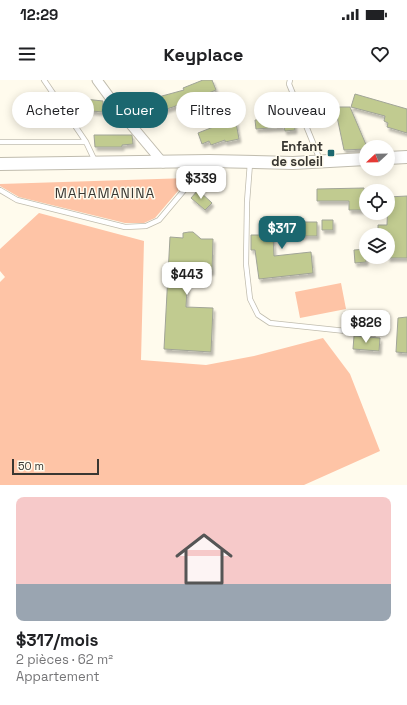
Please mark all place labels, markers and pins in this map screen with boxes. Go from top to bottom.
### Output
place label: Enfant de soleil [271,138,323,170]
marker: Enfant de soleil [326,148,336,158]
pin: $339 [177,166,225,200]
pin: $317 [258,216,306,250]
pin: $443 [163,262,211,296]
pin: $826 [342,310,390,344]

